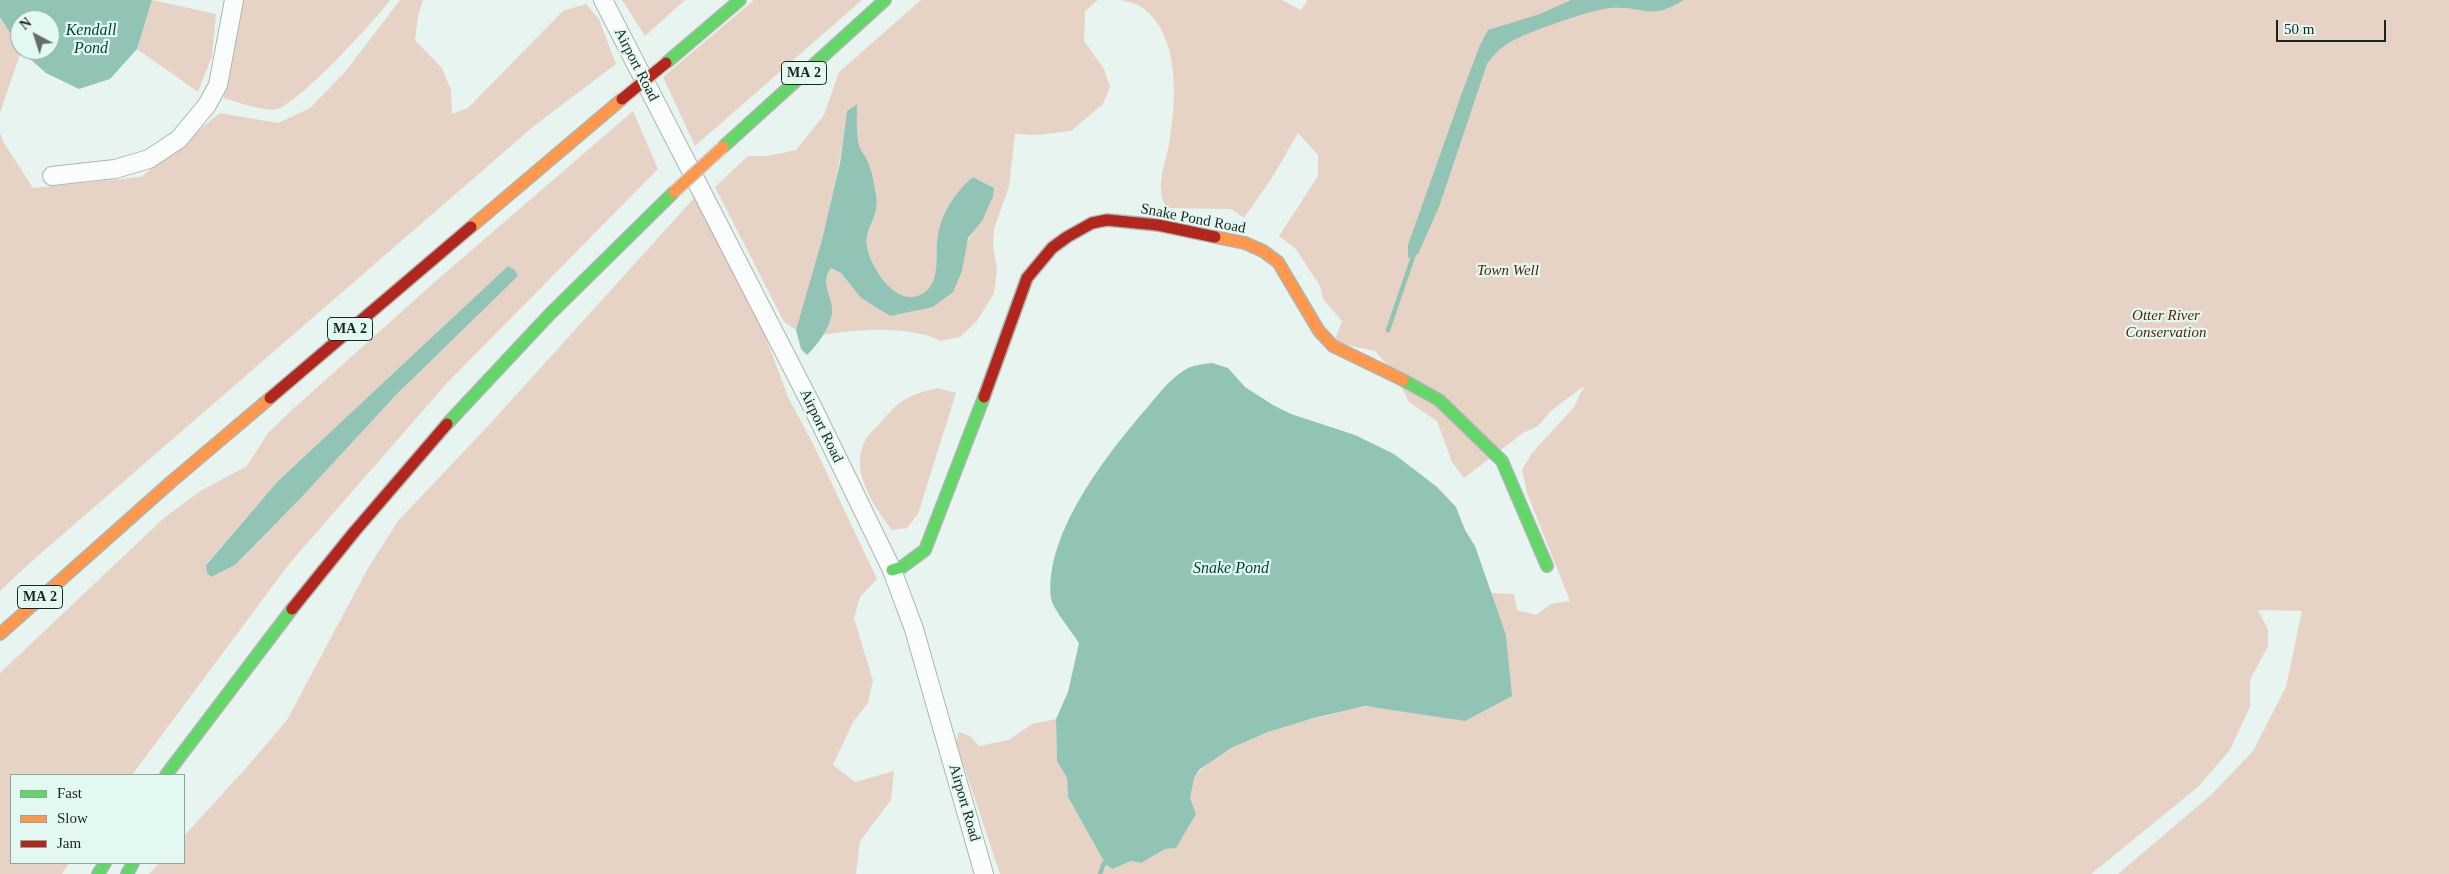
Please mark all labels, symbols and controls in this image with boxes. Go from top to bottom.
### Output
north arrow [10,10,60,60]
scale bar [2279,10,2389,42]
text: N [17,15,34,33]
water label: Kendall Pond [66,21,116,59]
text: 50 m [2284,21,2314,37]
street label: Airport Road [610,25,662,105]
road number: MA 2 [782,62,826,84]
street label: Snake Pond Road [1139,200,1247,238]
park label: Town Well [1477,262,1539,280]
park label: Otter River Conservation [2126,307,2206,342]
road number: MA 2 [328,318,372,340]
street label: Airport Road [795,386,847,466]
water label: Snake Pond [1193,559,1269,579]
road number: MA 2 [18,586,62,608]
street label: Airport Road [944,762,984,844]
legend [10,774,185,864]
text: Fast [57,785,82,801]
text: Slow [57,810,88,826]
text: Jam [57,835,81,851]

